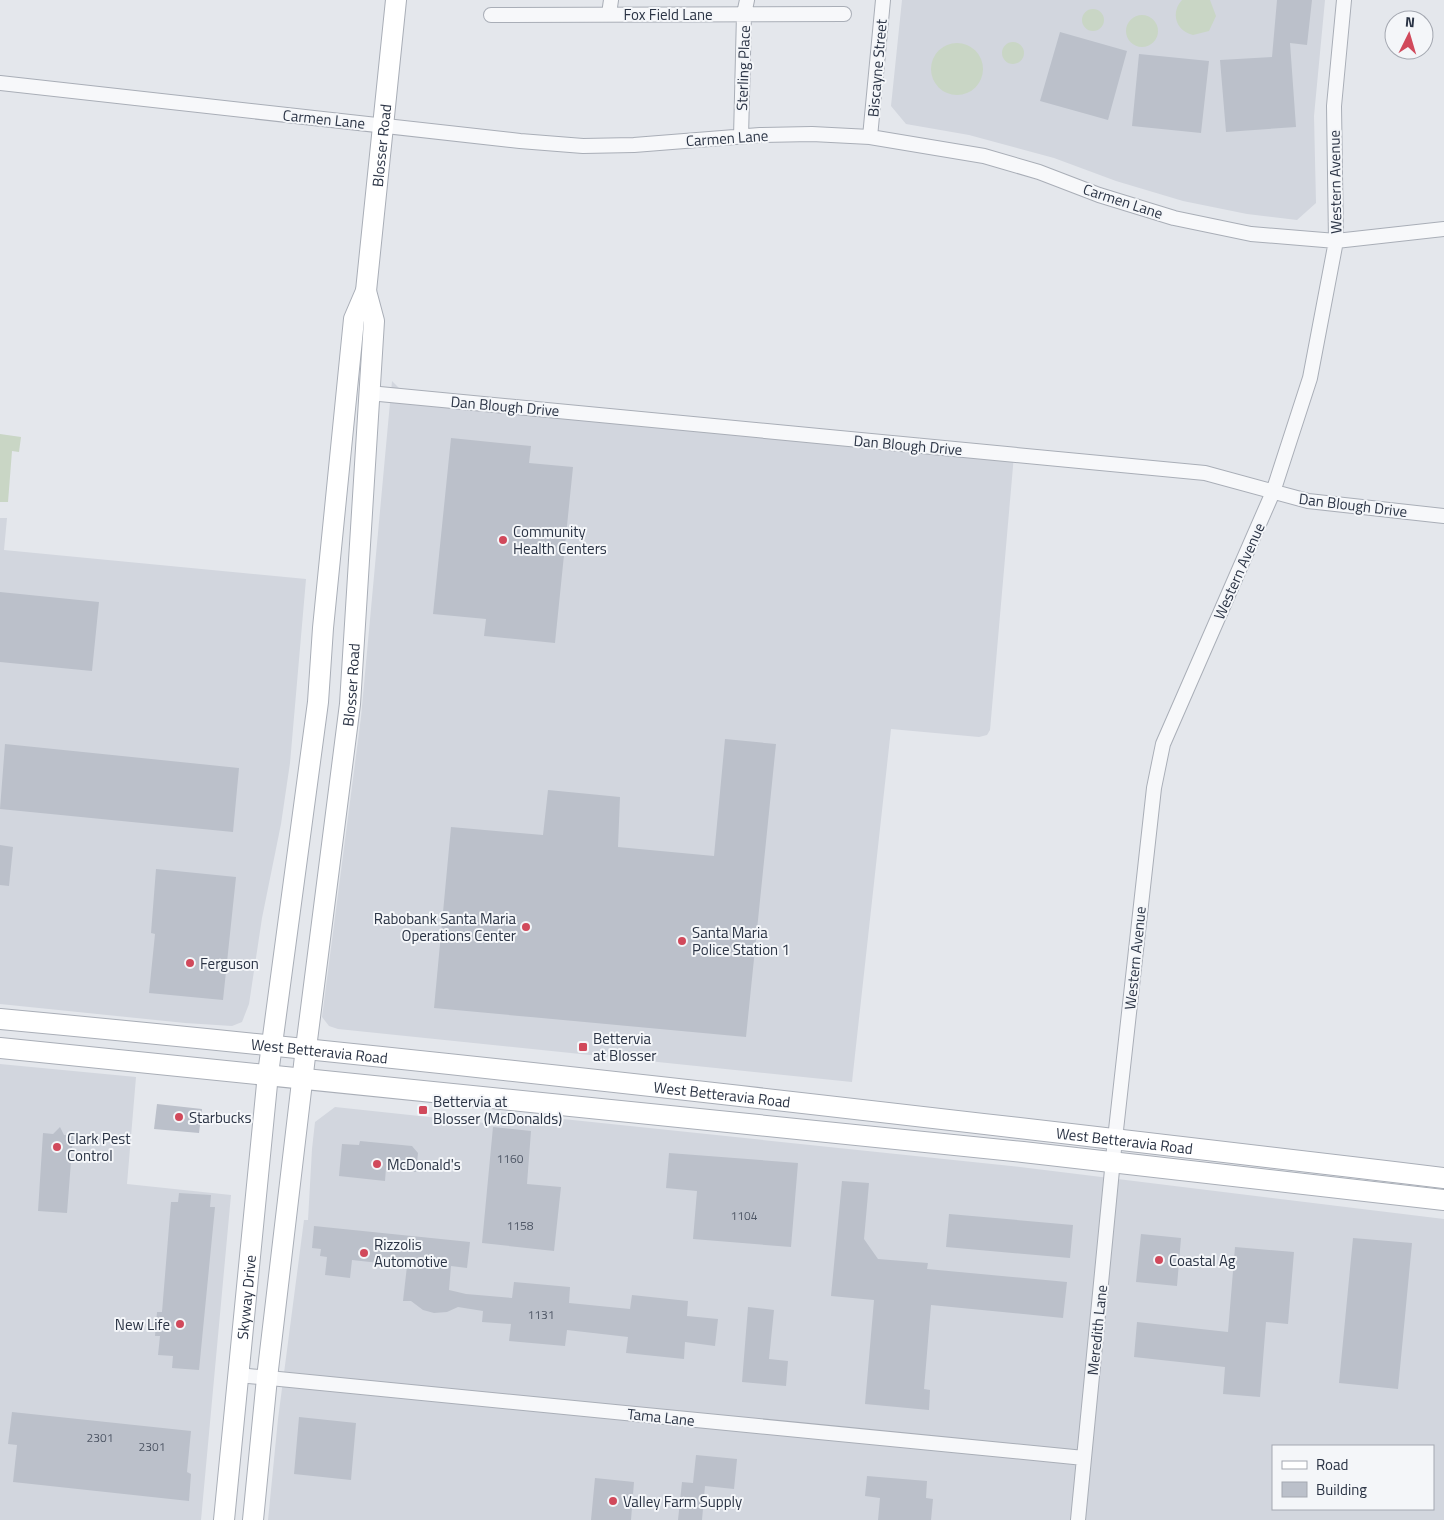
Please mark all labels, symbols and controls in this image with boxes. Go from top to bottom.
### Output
street label: Fox Field Lane [623,3,713,26]
north arrow [1384,10,1434,60]
text: N [1404,11,1416,32]
street label: Biscayne Street [861,17,893,118]
street label: Sterling Place [730,25,756,111]
street label: Carmen Lane [282,103,366,135]
street label: Blosser Road [365,103,397,188]
street label: Carmen Lane [685,124,769,152]
street label: Western Avenue [1323,130,1347,234]
street label: Carmen Lane [1080,177,1166,225]
street label: Dan Blough Drive [450,390,560,422]
street label: Dan Blough Drive [853,429,963,461]
street label: Dan Blough Drive [1297,487,1409,523]
street label: Western Avenue [1207,519,1271,623]
place label: Community Health Centers [513,520,607,560]
marker: Community Health Centers [497,534,509,546]
street label: Blosser Road [336,643,365,728]
street label: Western Avenue [1118,905,1152,1011]
place label: Rabobank Santa Maria Operations Center [374,907,516,947]
marker: Rabobank Santa Maria Operations Center [520,921,532,933]
place label: Santa Maria Police Station 1 [692,921,790,961]
marker: Santa Maria Police Station 1 [676,935,688,947]
place label: Ferguson [200,952,259,975]
marker: Ferguson [184,957,196,969]
place label: Bettervia at Blosser [593,1027,656,1067]
street label: West Betteravia Road [250,1032,389,1069]
marker: Bettervia at Blosser [577,1041,589,1053]
street label: West Betteravia Road [653,1075,792,1113]
place label: Bettervia at Blosser (McDonalds) [433,1090,562,1130]
marker: Bettervia at Blosser (McDonalds) [417,1104,429,1116]
place label: Starbucks [189,1106,252,1129]
marker: Starbucks [173,1111,185,1123]
street label: West Betteravia Road [1055,1121,1194,1160]
place label: Clark Pest Control [67,1127,131,1167]
marker: Clark Pest Control [51,1141,63,1153]
house number: 1160 [497,1149,524,1168]
place label: McDonald's [387,1153,461,1176]
marker: McDonald's [371,1158,383,1170]
house number: 1104 [731,1206,758,1225]
house number: 1158 [507,1216,534,1235]
place label: Rizzolis Automotive [374,1233,448,1273]
marker: Rizzolis Automotive [358,1247,370,1259]
place label: Coastal Ag [1169,1249,1236,1272]
street label: Skyway Drive [230,1254,262,1340]
marker: Coastal Ag [1153,1254,1165,1266]
street label: Meredith Lane [1081,1284,1113,1376]
house number: 1131 [528,1305,554,1324]
place label: New Life [115,1313,170,1336]
marker: New Life [174,1318,186,1330]
street label: Tama Lane [626,1402,696,1432]
house number: 2301 [87,1428,113,1447]
house number: 2301 [139,1437,165,1456]
legend [1272,1445,1434,1510]
text: Road [1316,1453,1348,1476]
text: Building [1316,1478,1367,1501]
place label: Valley Farm Supply [623,1490,742,1513]
marker: Valley Farm Supply [607,1495,619,1507]

